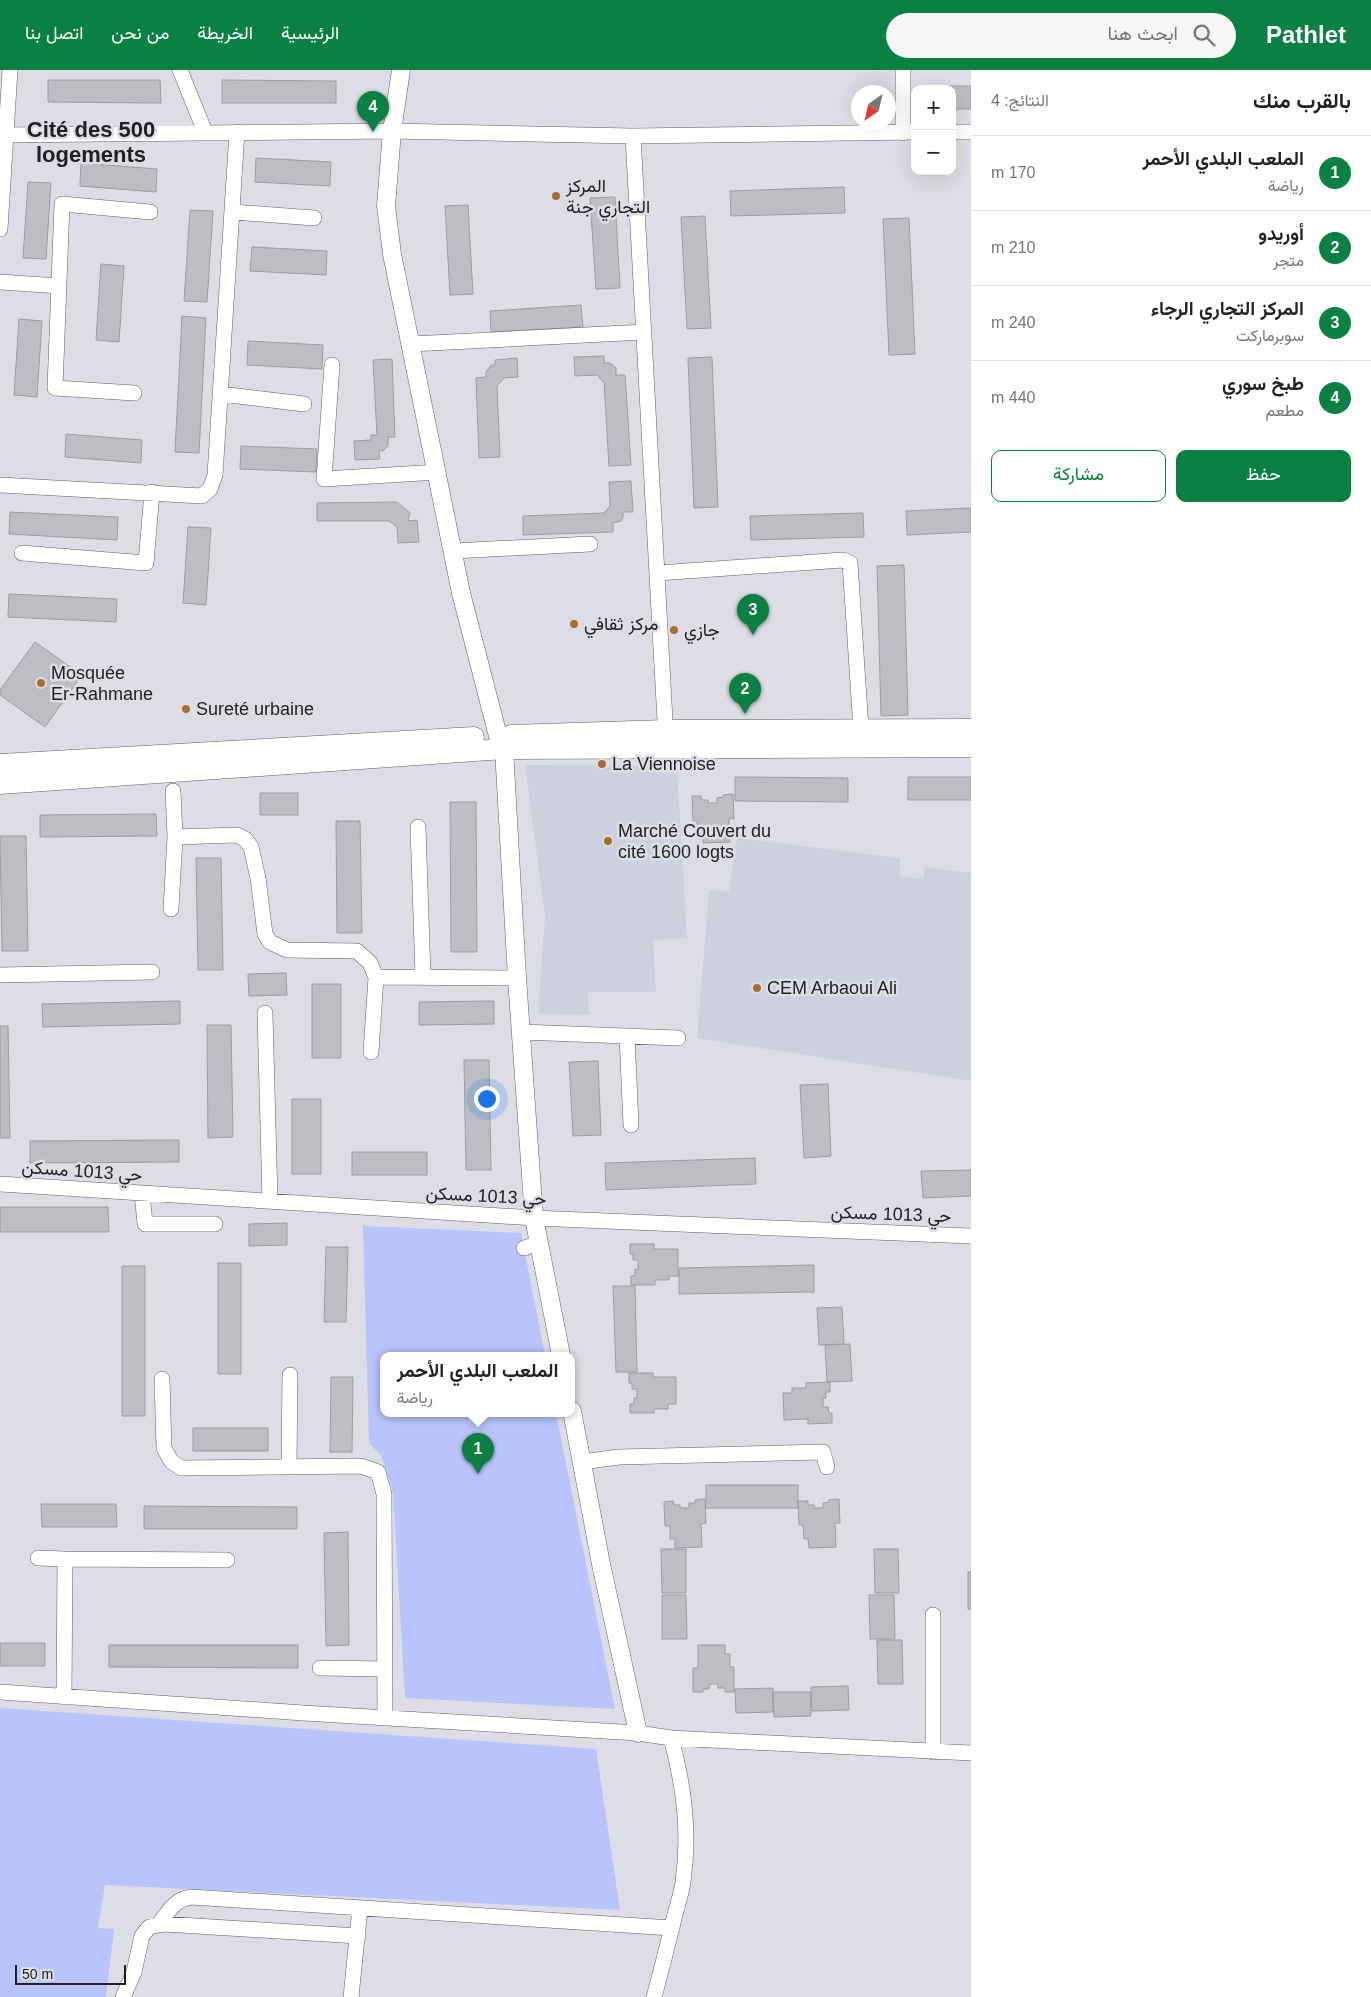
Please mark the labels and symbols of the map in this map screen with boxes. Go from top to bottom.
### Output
north arrow [851,85,896,130]
pin: 4 [357,91,389,132]
district label: Cité des 500 logements [27,117,155,167]
place label: المركز التجاري جنة [565,176,650,222]
marker: المركز التجاري جنة [550,190,562,202]
pin: 3 [737,594,769,635]
place label: مركز ثقافي [584,614,658,639]
marker: مركز ثقافي [568,618,580,630]
place label: جازي [684,620,720,645]
marker: جازي [668,624,680,636]
place label: Mosquée Er-Rahmane [51,663,153,704]
pin: 2 [729,673,761,714]
marker: Mosquée Er-Rahmane [35,677,47,689]
place label: Sureté urbaine [196,699,314,719]
marker: Sureté urbaine [180,703,192,715]
place label: La Viennoise [612,754,716,774]
marker: La Viennoise [596,758,608,770]
place label: Marché Couvert du cité 1600 logts [618,821,771,862]
marker: Marché Couvert du cité 1600 logts [602,835,614,847]
place label: CEM Arbaoui Ali [767,978,897,998]
marker: CEM Arbaoui Ali [751,982,763,994]
your location [474,1086,500,1112]
street label: حي 1013 مسكن [21,1157,143,1190]
street label: حي 1013 مسكن [425,1183,547,1214]
street label: حي 1013 مسكن [830,1202,952,1231]
pin: 1 [462,1433,494,1474]
scale bar [15,1962,126,1985]

